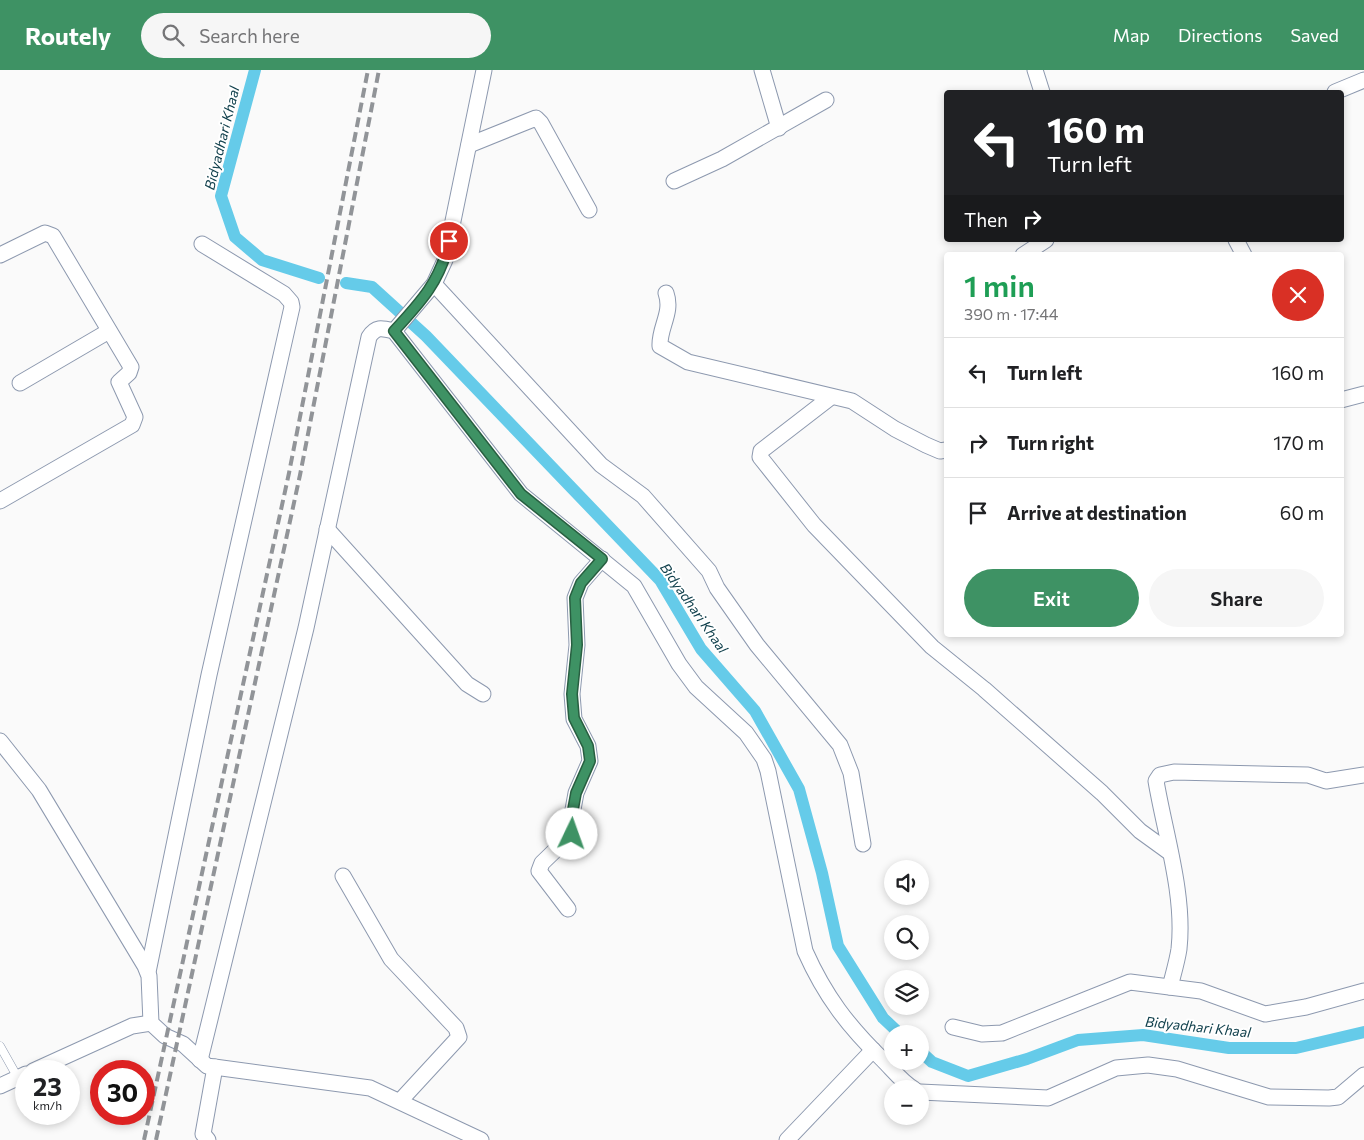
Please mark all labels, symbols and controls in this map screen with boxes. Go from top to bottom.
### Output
search box [141,13,491,58]
text: Routely [25,21,111,50]
icon: search [159,21,187,49]
text: Search here [199,24,300,47]
text: Map [1113,24,1150,46]
text: Directions [1178,24,1262,46]
text: Saved [1290,24,1339,46]
water label: Bidyadhari Khaal [200,84,243,191]
text: 160 m [1047,107,1145,150]
icon: left [964,110,1029,175]
text: Turn left [1047,150,1132,177]
icon: right [1018,205,1046,233]
text: Then [964,208,1008,231]
pin [428,220,470,262]
icon: arrive [435,227,463,255]
text: 1 min [964,266,1035,303]
button: close [1272,269,1324,321]
text: 390 m · 17:44 [964,304,1058,323]
icon: left [964,359,992,387]
text: Turn left [1007,361,1082,384]
text: 160 m [1272,361,1324,384]
icon: right [964,429,992,457]
text: Turn right [1007,431,1094,454]
text: 170 m [1273,431,1324,454]
icon: arrive [964,499,992,527]
text: Arrive at destination [1007,501,1187,524]
text: 60 m [1280,501,1324,524]
water label: Bidyadhari Khaal [657,559,732,656]
button: Exit [964,569,1139,627]
button: Share [1149,569,1324,627]
position arrow [545,807,597,859]
map controls [884,860,929,1125]
button: sound [884,860,929,905]
button: search [884,915,929,960]
button: layers [884,970,929,1015]
water label: Bidyadhari Khaal [1144,1013,1252,1041]
button: + [884,1025,929,1070]
speed limit sign: 30 [90,1060,155,1125]
text: 23 [33,1071,62,1101]
button: − [884,1080,929,1125]
text: km/h [33,1098,62,1112]

